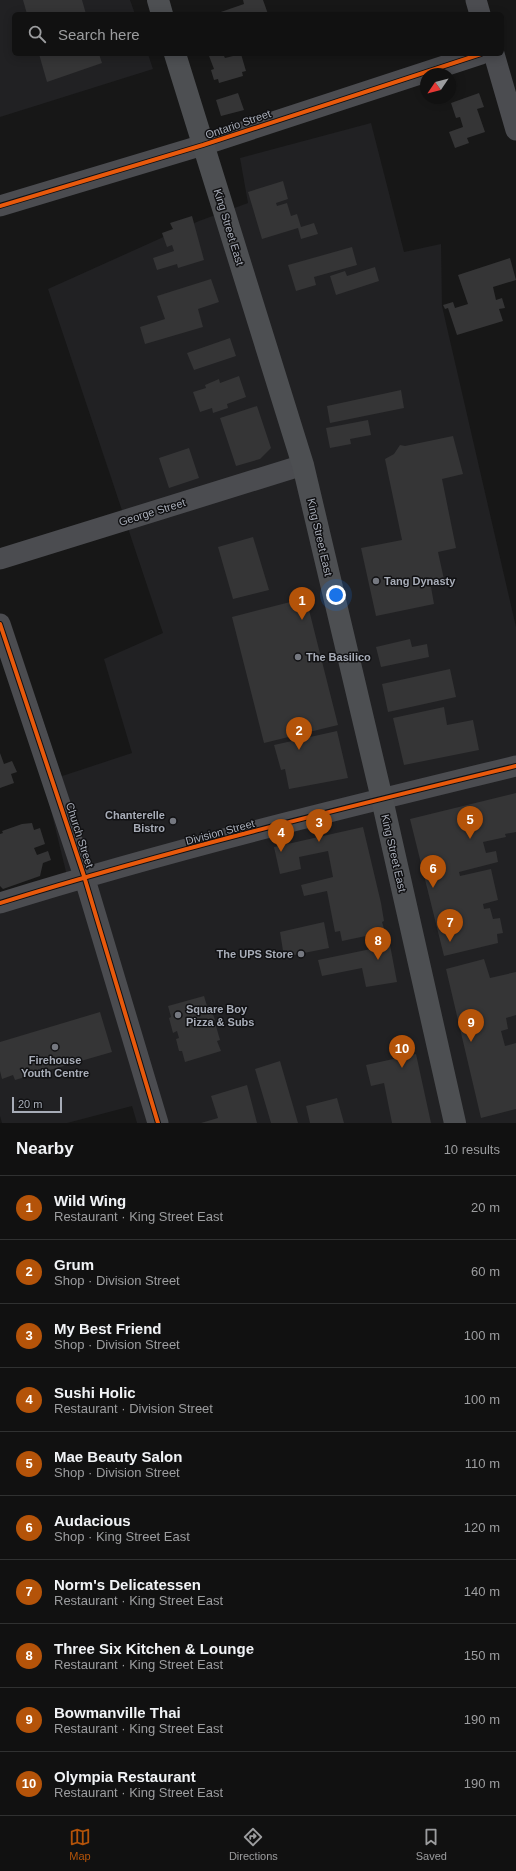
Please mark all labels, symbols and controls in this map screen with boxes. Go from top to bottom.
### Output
search box [12,12,504,56]
icon: search [26,23,48,45]
text: Search here [58,26,140,43]
north arrow [420,68,456,104]
street label: Ontario Street [204,107,272,141]
street label: King Street East [212,187,246,267]
street label: George Street [117,496,187,528]
street label: King Street East [305,497,335,577]
place label: Tang Dynasty [384,575,456,587]
marker: Tang Dynasty [371,576,381,586]
your location [326,585,346,605]
pin: 1 [289,587,315,620]
place label: The Basilico [306,651,371,663]
marker: The Basilico [293,652,303,662]
pin: 2 [286,717,312,750]
street label: Church Street [64,801,96,869]
pin: 5 [457,806,483,839]
place label: Chanterelle Bistro [105,809,165,834]
pin: 3 [306,809,332,842]
street label: King Street East [379,813,409,893]
marker: Chanterelle Bistro [168,816,178,826]
street label: Division Street [184,817,256,847]
pin: 4 [268,819,294,852]
pin: 6 [420,855,446,888]
pin: 7 [437,909,463,942]
pin: 8 [365,927,391,960]
place label: The UPS Store [217,948,293,960]
marker: The UPS Store [296,949,306,959]
place label: Square Boy Pizza & Subs [186,1003,254,1028]
pin: 9 [458,1009,484,1042]
marker: Square Boy Pizza & Subs [173,1010,183,1020]
pin: 10 [389,1035,415,1068]
marker: Firehouse Youth Centre [50,1042,60,1052]
place label: Firehouse Youth Centre [21,1054,89,1079]
scale bar [12,1095,62,1114]
text: 20 m [18,1098,42,1110]
text: Nearby [16,1139,74,1158]
text: 10 results [444,1142,500,1157]
text: Wild Wing [54,1192,126,1209]
text: 1 [25,1200,33,1215]
text: 20 m [471,1200,500,1215]
text: Restaurant · King Street East [54,1209,223,1224]
text: Grum [54,1256,94,1273]
text: 2 [25,1264,33,1279]
text: 60 m [471,1264,500,1279]
text: Shop · Division Street [54,1273,180,1288]
text: My Best Friend [54,1320,162,1337]
text: 3 [25,1328,33,1343]
text: 100 m [464,1328,500,1343]
text: Shop · Division Street [54,1337,180,1352]
text: Sushi Holic [54,1384,136,1401]
text: 4 [25,1392,33,1407]
text: 100 m [464,1392,500,1407]
text: Restaurant · Division Street [54,1401,213,1416]
text: Mae Beauty Salon [54,1448,182,1465]
text: 5 [25,1456,33,1471]
text: 110 m [465,1456,500,1471]
text: Shop · Division Street [54,1465,180,1480]
text: Audacious [54,1512,131,1529]
text: 6 [25,1520,33,1535]
text: 120 m [464,1520,500,1535]
text: Shop · King Street East [54,1529,190,1544]
text: Norm's Delicatessen [54,1576,201,1593]
text: 7 [25,1584,33,1599]
text: 140 m [464,1584,500,1599]
text: Restaurant · King Street East [54,1593,223,1608]
text: Three Six Kitchen & Lounge [54,1640,254,1657]
text: 8 [25,1648,33,1663]
text: 150 m [464,1648,500,1663]
text: Restaurant · King Street East [54,1657,223,1672]
text: Bowmanville Thai [54,1704,181,1721]
text: 9 [25,1712,33,1727]
text: 190 m [464,1712,500,1727]
text: Restaurant · King Street East [54,1721,223,1736]
text: Olympia Restaurant [54,1768,196,1785]
text: 10 [22,1776,36,1791]
text: 190 m [464,1776,500,1791]
text: Restaurant · King Street East [54,1785,223,1800]
tab: Map [69,1826,91,1862]
tab: Directions [229,1826,278,1862]
tab: Saved [416,1826,447,1862]

